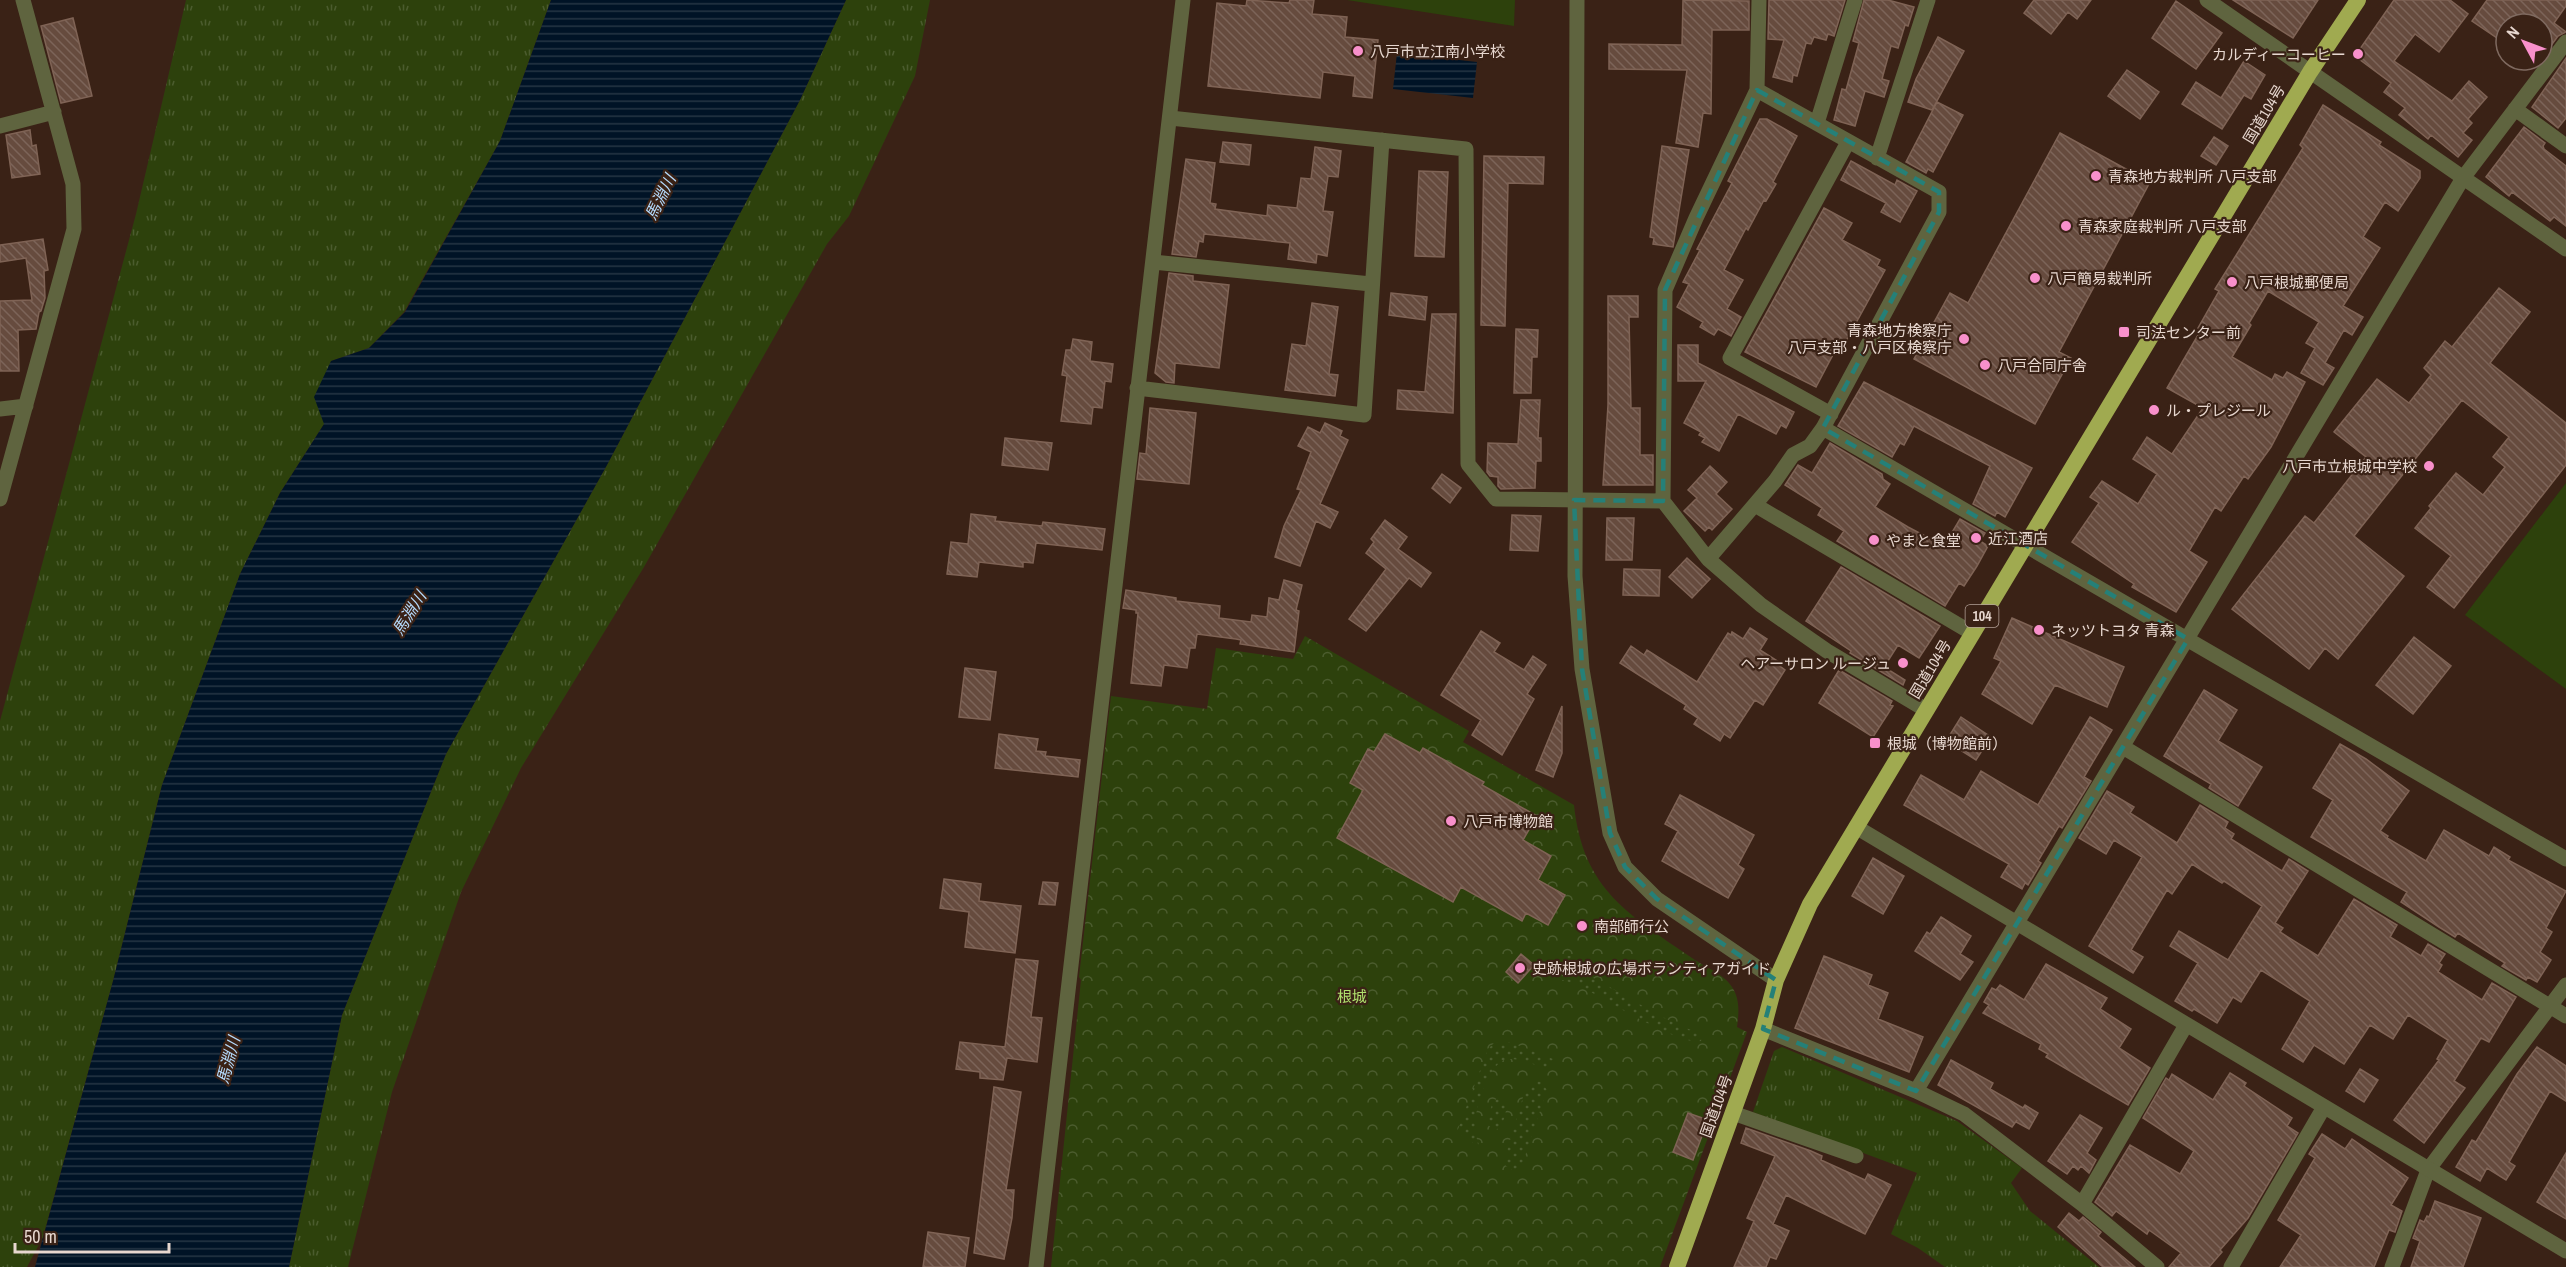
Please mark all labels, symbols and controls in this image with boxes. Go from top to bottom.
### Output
north arrow [2494,12,2554,72]
text: N [2501,21,2524,43]
place label: 八戸市立江南小学校 [1370,41,1505,62]
marker: 八戸市立江南小学校 [1351,44,1365,58]
place label: カルディーコーヒー [2212,44,2346,65]
marker: カルディーコーヒー [2351,47,2365,61]
street label: 国道104号 [2238,81,2290,147]
place label: 青森地方裁判所 八戸支部 [2108,166,2276,187]
water label: 馬淵川 [640,169,681,223]
marker: 青森地方裁判所 八戸支部 [2089,169,2103,183]
place label: 青森家庭裁判所 八戸支部 [2078,216,2246,237]
marker: 青森家庭裁判所 八戸支部 [2059,219,2073,233]
place label: 八戸簡易裁判所 [2047,268,2152,289]
marker: 八戸簡易裁判所 [2028,271,2042,285]
place label: 八戸根城郵便局 [2244,272,2349,293]
marker: 八戸根城郵便局 [2225,275,2239,289]
place label: 青森地方検察庁 八戸支部・八戸区検察庁 [1787,320,1952,358]
place label: 司法センター前 [2136,322,2241,343]
marker: 司法センター前 [2117,325,2131,339]
marker: 青森地方検察庁 八戸支部・八戸区検察庁 [1957,332,1971,346]
place label: 八戸合同庁舎 [1997,355,2087,376]
marker: 八戸合同庁舎 [1978,358,1992,372]
place label: ル・プレジール [2166,400,2271,421]
marker: ル・プレジール [2147,403,2161,417]
place label: 八戸市立根城中学校 [2282,456,2417,477]
marker: 八戸市立根城中学校 [2422,459,2436,473]
place label: 近江酒店 [1988,528,2048,549]
place label: やまと食堂 [1886,530,1961,551]
marker: 近江酒店 [1969,531,1983,545]
marker: やまと食堂 [1867,533,1881,547]
water label: 馬淵川 [387,585,432,639]
road number: 104 [1966,605,1998,627]
place label: ネッツトヨタ 青森 [2051,620,2174,641]
marker: ネッツトヨタ 青森 [2032,623,2046,637]
street label: 国道104号 [1904,636,1956,702]
place label: ヘアーサロン ルージュ [1740,653,1891,674]
marker: ヘアーサロン ルージュ [1896,656,1910,670]
place label: 根城（博物館前） [1887,733,2007,754]
marker: 根城（博物館前） [1868,736,1882,750]
place label: 八戸市博物館 [1463,811,1553,832]
marker: 八戸市博物館 [1444,814,1458,828]
place label: 南部師行公 [1594,916,1669,937]
marker: 南部師行公 [1575,919,1589,933]
place label: 史跡根城の広場ボランティアガイド [1532,958,1771,979]
marker: 史跡根城の広場ボランティアガイド [1513,961,1527,975]
park label: 根城 [1337,986,1367,1007]
water label: 馬淵川 [211,1032,245,1086]
street label: 国道104号 [1695,1072,1737,1140]
scale bar [15,1216,170,1254]
text: 50 m [24,1224,57,1249]

